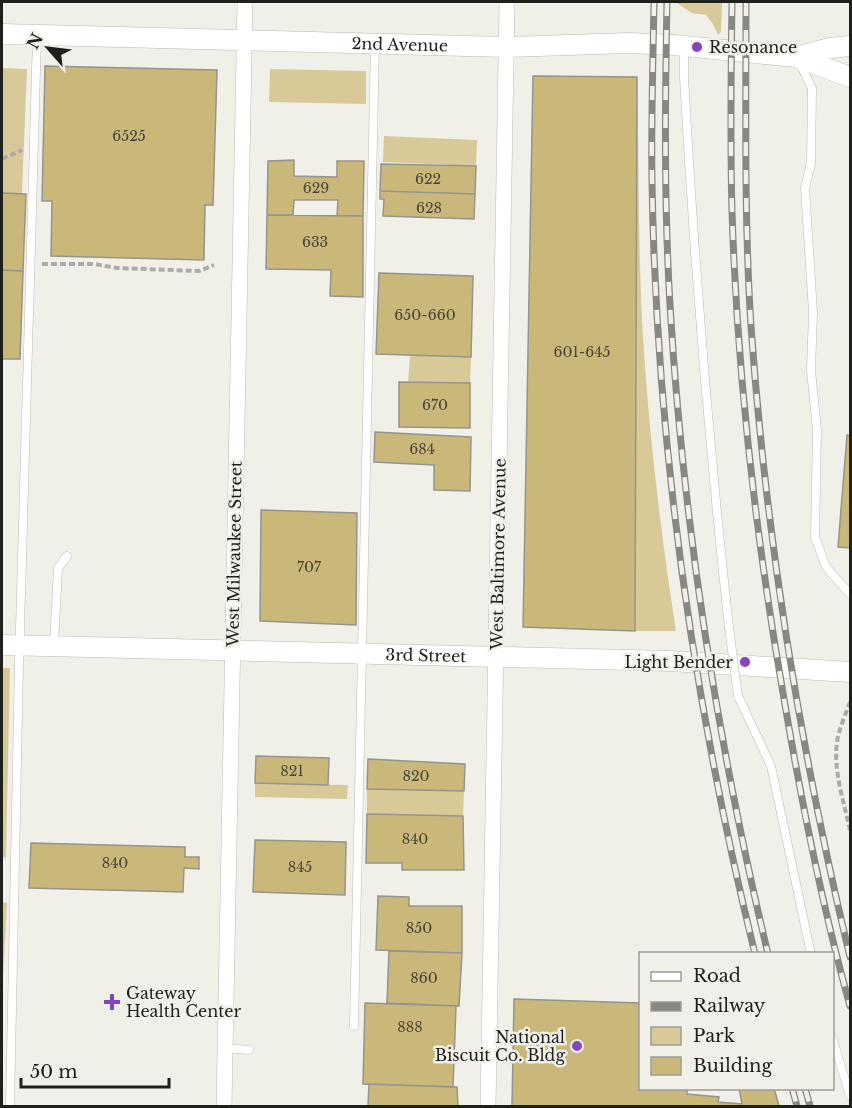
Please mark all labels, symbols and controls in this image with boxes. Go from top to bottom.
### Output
north arrow [18,18,78,78]
text: N [22,30,47,52]
street label: 2nd Avenue [351,33,448,56]
place label: Resonance [709,37,797,57]
marker: Resonance [690,40,704,54]
house number: 6525 [112,127,146,145]
house number: 622 [415,170,441,188]
house number: 629 [303,179,329,197]
house number: 628 [416,199,442,217]
house number: 633 [302,233,328,251]
house number: 650-660 [394,306,456,324]
house number: 601-645 [554,343,610,361]
house number: 670 [422,396,448,414]
house number: 684 [409,440,435,458]
street label: West Baltimore Avenue [486,458,510,651]
street label: West Milwaukee Street [222,461,246,648]
house number: 707 [297,558,322,576]
street label: 3rd Street [385,644,467,666]
place label: Light Bender [625,652,733,672]
marker: Light Bender [738,655,752,669]
house number: 821 [280,762,304,780]
house number: 820 [402,767,430,785]
house number: 840 [402,830,428,848]
house number: 840 [102,854,128,872]
house number: 845 [288,858,312,876]
house number: 850 [406,919,432,937]
legend [639,952,834,1090]
text: Road [693,965,741,987]
house number: 860 [410,969,438,987]
place label: Gateway Health Center [126,983,242,1021]
marker: Gateway Health Center [103,993,121,1011]
text: Railway [693,995,766,1017]
house number: 888 [397,1018,423,1036]
text: Park [693,1025,735,1047]
place label: National Biscuit Co. Bldg [435,1027,565,1065]
marker: National Biscuit Co. Bldg [570,1039,584,1053]
scale bar [21,1051,170,1089]
text: Building [693,1055,772,1077]
text: 50 m [30,1061,78,1083]

